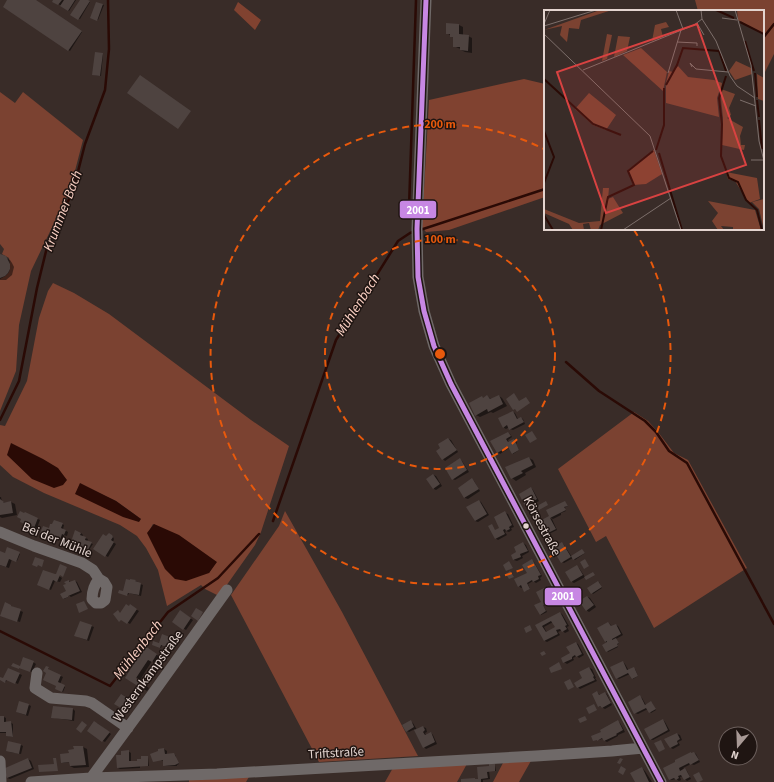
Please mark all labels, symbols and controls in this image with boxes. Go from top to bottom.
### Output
inset map [544,10,764,230]
text: 200 m [424,116,456,133]
water label: Krummer Bach [38,168,88,254]
line badge: 2001 [399,200,437,219]
text: 2001 [406,203,430,218]
text: 100 m [424,231,456,248]
water label: Mühlenbach [331,270,385,340]
centre of rings [433,347,447,361]
street label: Körsestraße [519,493,565,559]
street label: Bei der Mühle [19,518,95,562]
unlabelled marker [521,521,531,531]
line badge: 2001 [544,587,582,606]
text: 2001 [551,589,575,604]
water label: Mühlenbach [108,616,168,684]
street label: Westernkampstraße [109,627,187,725]
north arrow [718,726,758,766]
street label: Triftstraße [308,743,364,763]
text: N [729,747,741,763]

